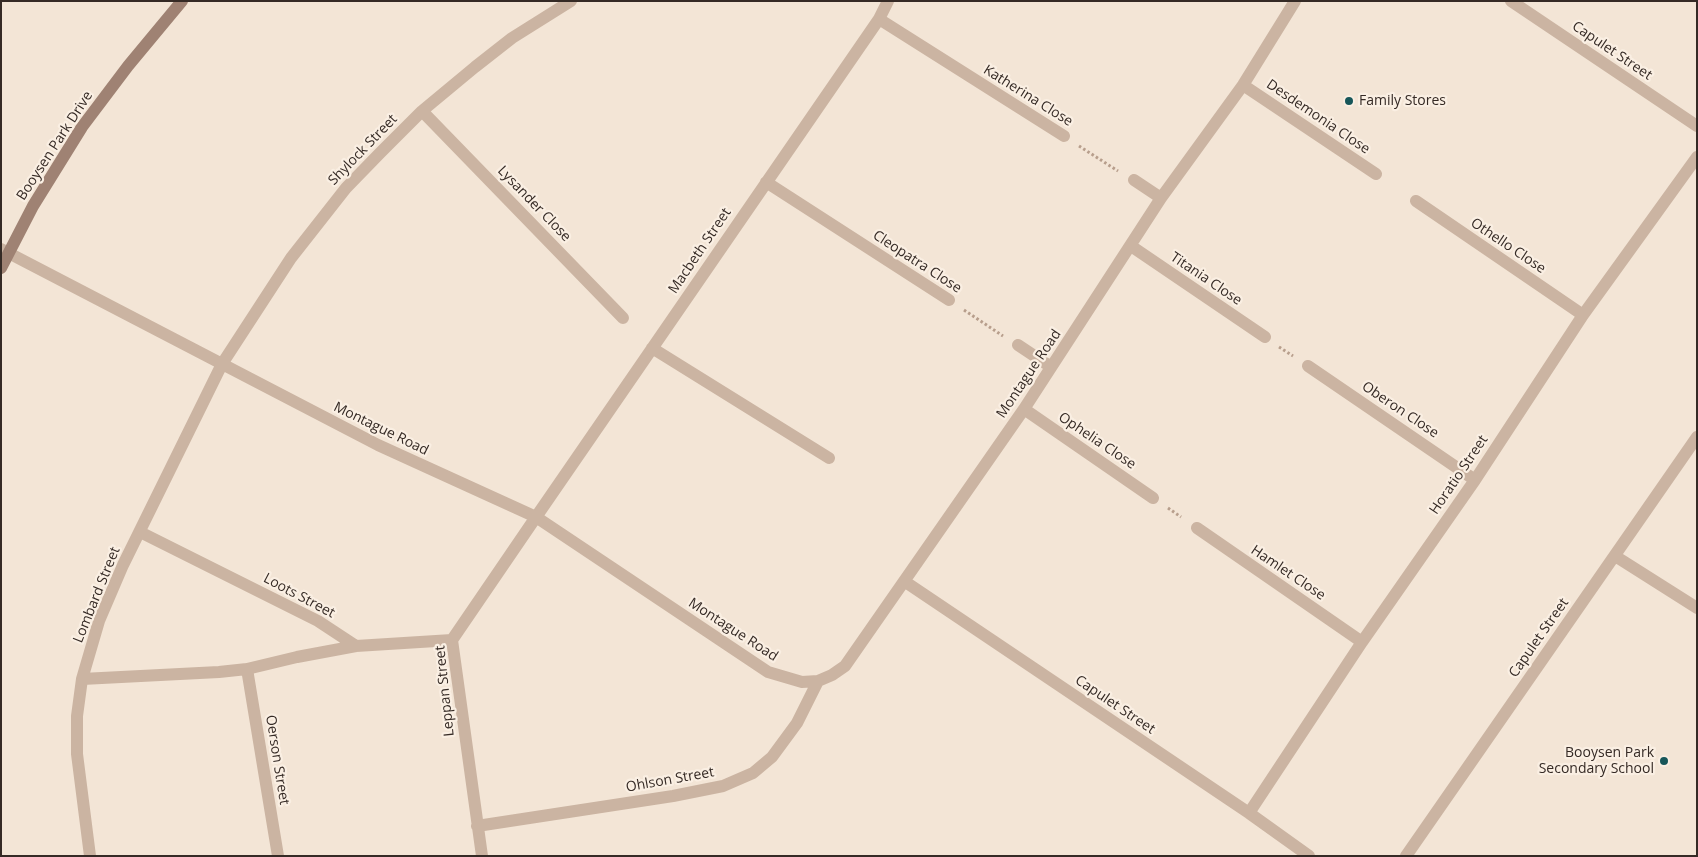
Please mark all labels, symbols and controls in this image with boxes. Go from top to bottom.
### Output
street label: Capulet Street [1569,18,1655,84]
street label: Katherina Close [980,62,1076,130]
street label: Desdemonia Close [1263,76,1373,158]
street label: Booysen Park Drive [13,88,97,204]
place label: Family Stores [1359,93,1446,109]
marker: Family Stores [1343,95,1355,107]
street label: Shylock Street [325,111,401,189]
street label: Lysander Close [494,163,574,245]
street label: Macbeth Street [665,205,735,297]
street label: Othello Close [1467,215,1549,277]
street label: Cleopatra Close [869,227,965,297]
street label: Titania Close [1167,249,1245,309]
street label: Montague Road [993,326,1065,422]
street label: Oberon Close [1358,378,1442,442]
street label: Montague Road [331,399,431,459]
street label: Ophelia Close [1055,409,1139,473]
street label: Horatio Street [1426,432,1492,518]
street label: Hamlet Close [1247,542,1329,604]
street label: Lombard Street [70,545,124,645]
street label: Loots Street [260,570,338,622]
street label: Montague Road [685,595,781,665]
street label: Capulet Street [1505,595,1573,681]
street label: Leppan Street [432,645,458,737]
street label: Capulet Street [1072,672,1158,738]
street label: Oerson Street [262,714,292,806]
place label: Booysen Park Secondary School [1539,745,1654,778]
marker: Booysen Park Secondary School [1658,755,1670,767]
street label: Ohlson Street [625,764,715,796]

